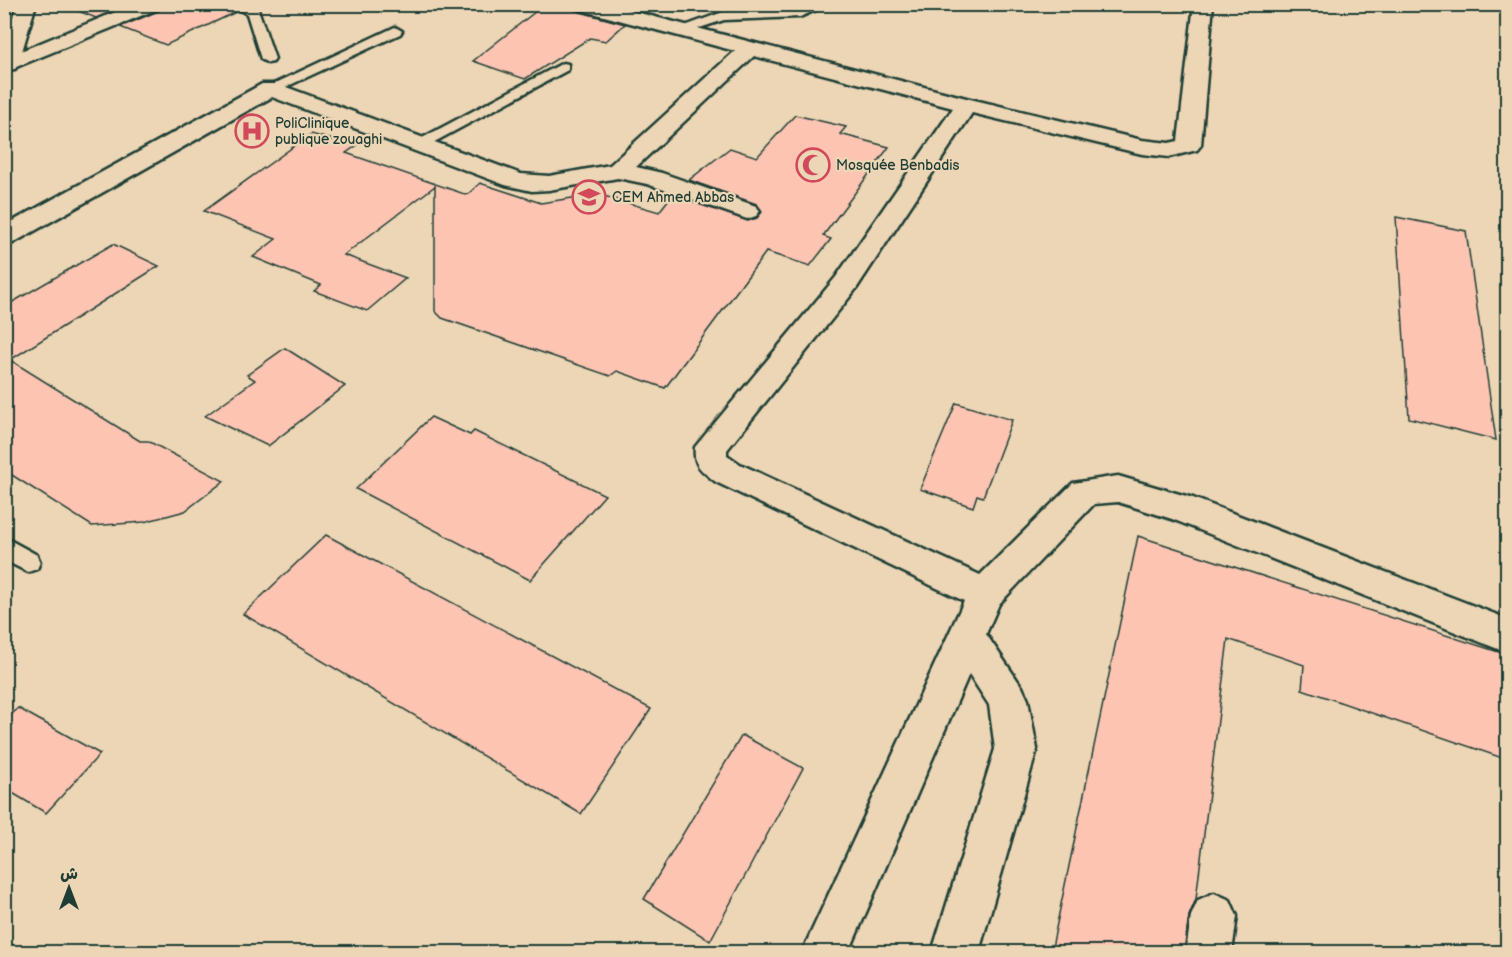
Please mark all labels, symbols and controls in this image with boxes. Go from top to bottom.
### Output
hospital icon: PoliClinique publique zouaghi [234,113,270,149]
place label: PoliClinique publique zouaghi [275,115,382,148]
mosque icon: Mosquée Benbadis [795,147,831,183]
place label: Mosquée Benbadis [836,157,959,174]
school or university icon: CEM Ahmed Abbas [571,179,607,215]
place label: CEM Ahmed Abbas [612,189,734,206]
north arrow [39,858,99,918]
text: ش [60,865,78,884]

